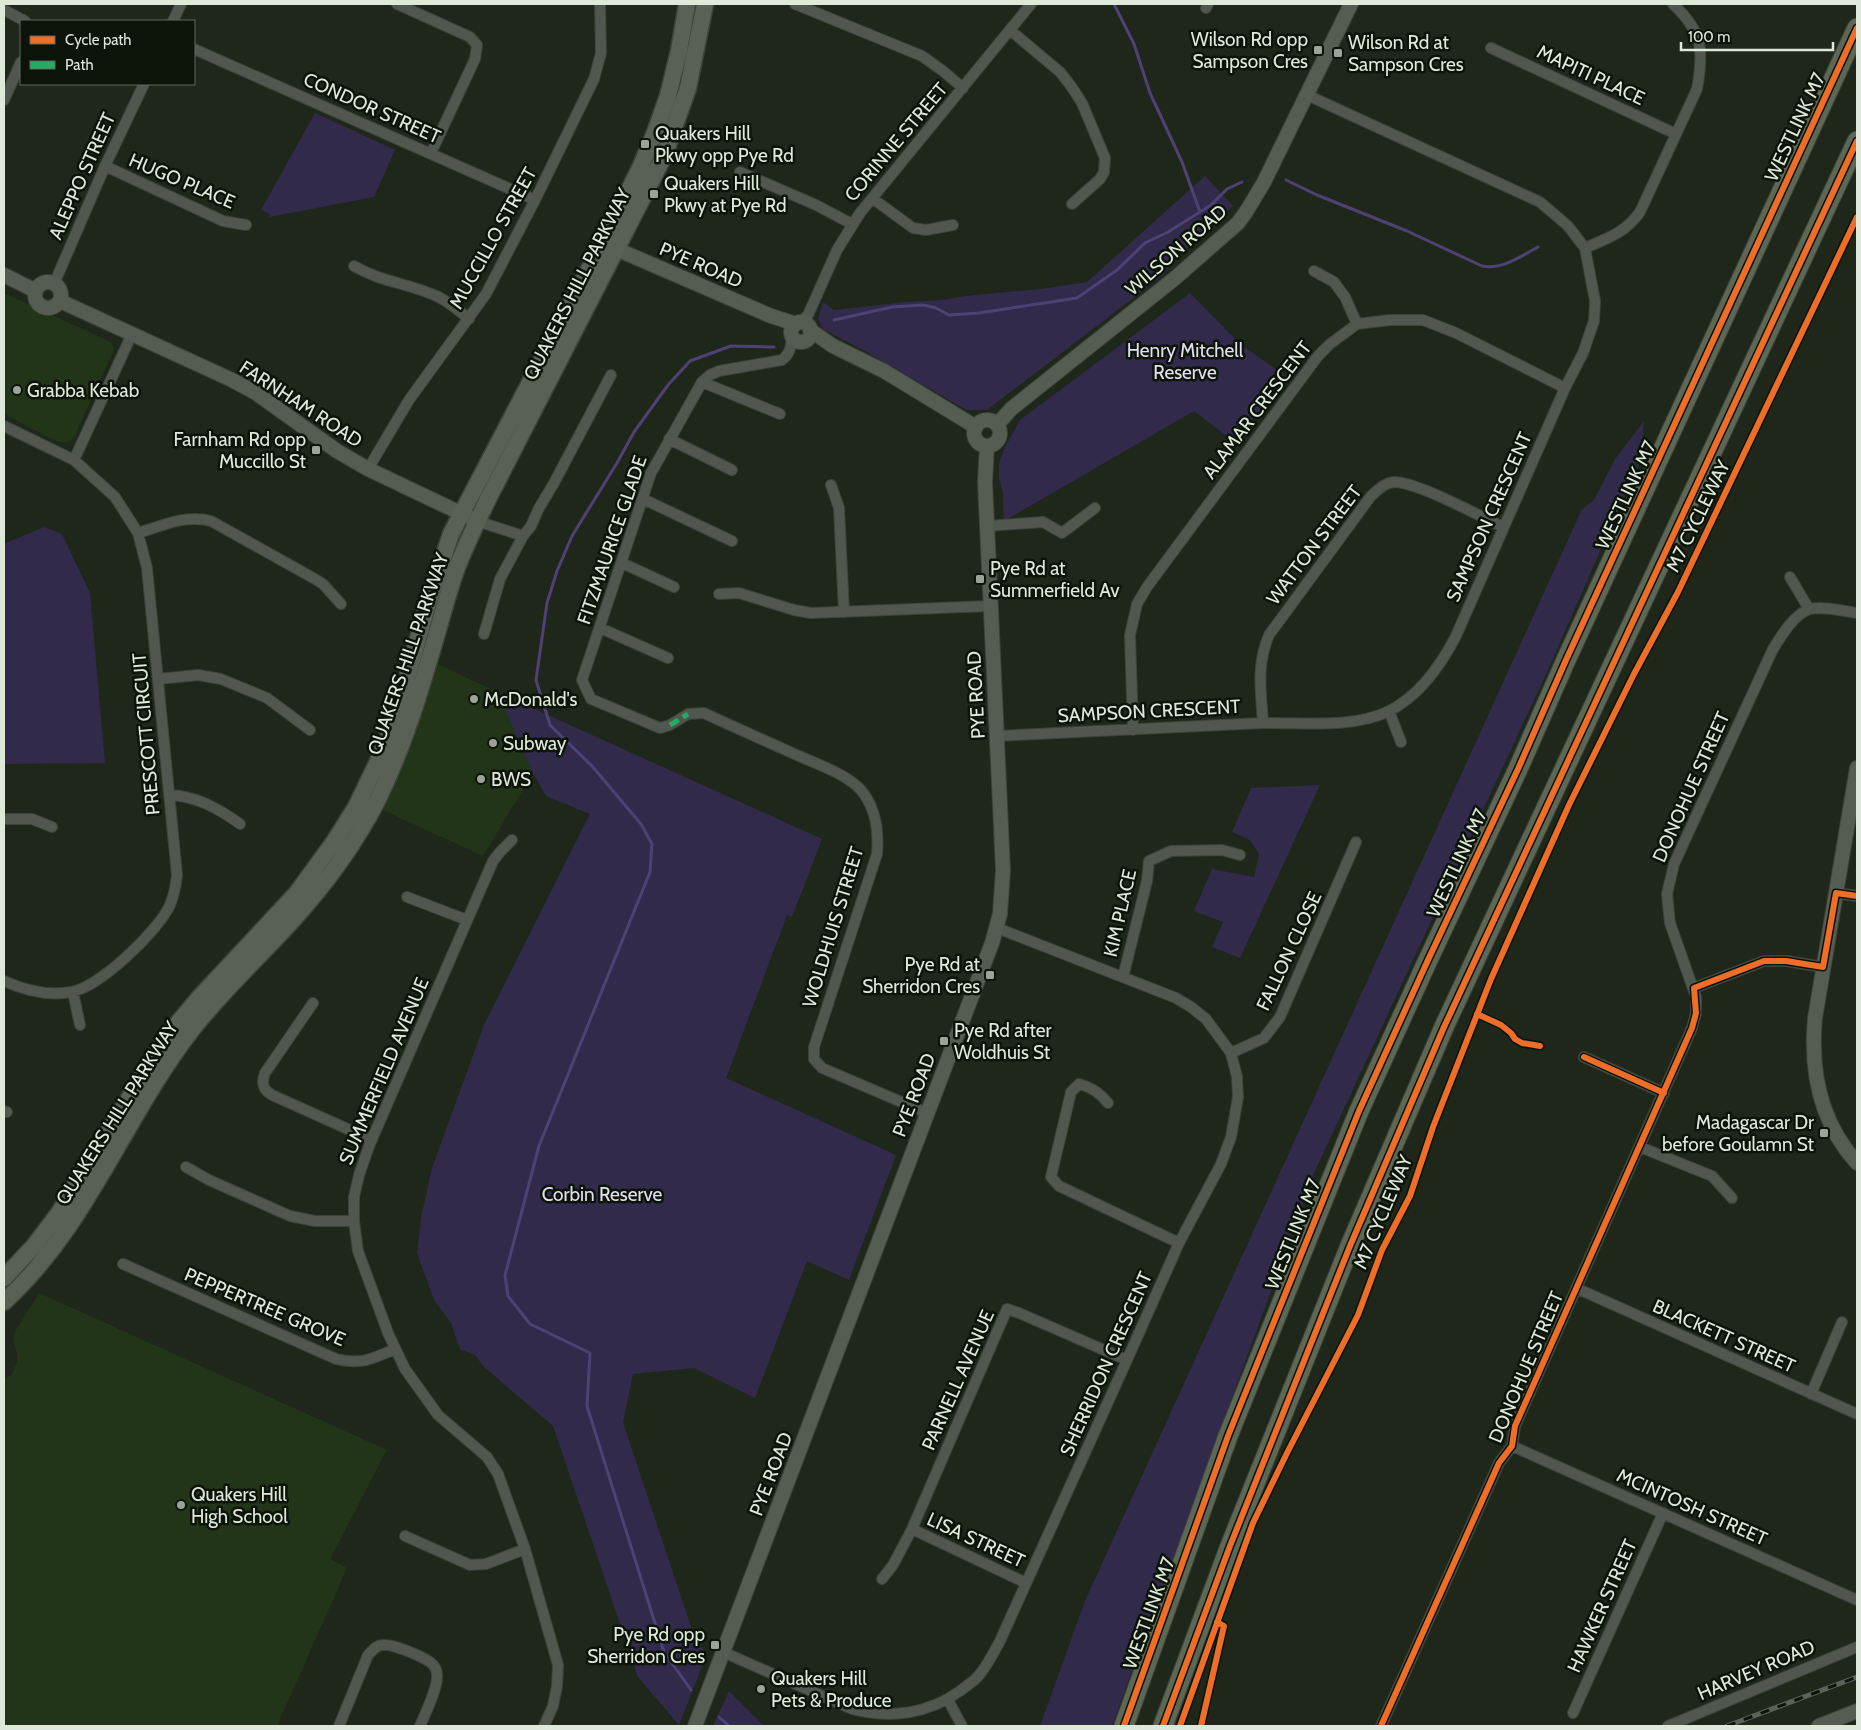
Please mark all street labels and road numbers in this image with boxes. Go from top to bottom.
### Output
street label: MAPITI PLACE [1533,40,1649,110]
street label: CONDOR STREET [300,68,444,148]
street label: WESTLINK M7 [1760,69,1830,185]
street label: CORINNE STREET [840,78,952,206]
street label: ALEPPO STREET [44,109,120,243]
street label: HUGO PLACE [126,148,238,214]
street label: MUCCILLO STREET [445,163,541,313]
street label: QUAKERS HILL PARKWAY [519,184,635,384]
street label: WILSON ROAD [1120,200,1232,300]
street label: PYE ROAD [656,237,746,293]
street label: ALAMAR CRESCENT [1198,337,1316,483]
street label: FARNHAM ROAD [235,356,367,452]
street label: SAMPSON CRESCENT [1441,429,1537,605]
street label: WESTLINK M7 [1591,437,1661,553]
street label: FITZMAURICE GLADE [572,453,652,627]
street label: M7 CYCLEWAY [1661,456,1735,576]
street label: WATTON STREET [1262,481,1366,609]
street label: QUAKERS HILL PARKWAY [363,550,453,758]
street label: PYE ROAD [962,650,990,739]
street label: PRESCOTT CIRCUIT [127,652,165,816]
street label: SAMPSON CRESCENT [1057,695,1241,727]
street label: DONOHUE STREET [1647,708,1735,866]
street label: WESTLINK M7 [1422,805,1492,921]
street label: WOLDHUIS STREET [798,844,868,1010]
street label: KIM PLACE [1099,867,1141,959]
street label: FALLON CLOSE [1251,888,1327,1014]
street label: SUMMERFIELD AVENUE [334,974,434,1168]
street label: QUAKERS HILL PARKWAY [51,1017,183,1209]
street label: PYE ROAD [888,1050,941,1140]
street label: M7 CYCLEWAY [1349,1151,1417,1272]
street label: WESTLINK M7 [1260,1175,1326,1293]
street label: PEPPERTREE GROVE [181,1263,349,1351]
street label: SHERRIDON CRESCENT [1055,1268,1157,1460]
street label: DONOHUE STREET [1484,1288,1568,1446]
street label: BLACKETT STREET [1649,1294,1799,1378]
street label: PARNELL AVENUE [917,1306,999,1454]
street label: PYE ROAD [745,1429,798,1519]
street label: MCINTOSH STREET [1613,1464,1771,1550]
street label: LISA STREET [923,1507,1029,1573]
street label: HAWKER STREET [1562,1536,1642,1676]
street label: WESTLINK M7 [1118,1553,1180,1672]
street label: HARVEY ROAD [1694,1635,1818,1705]

